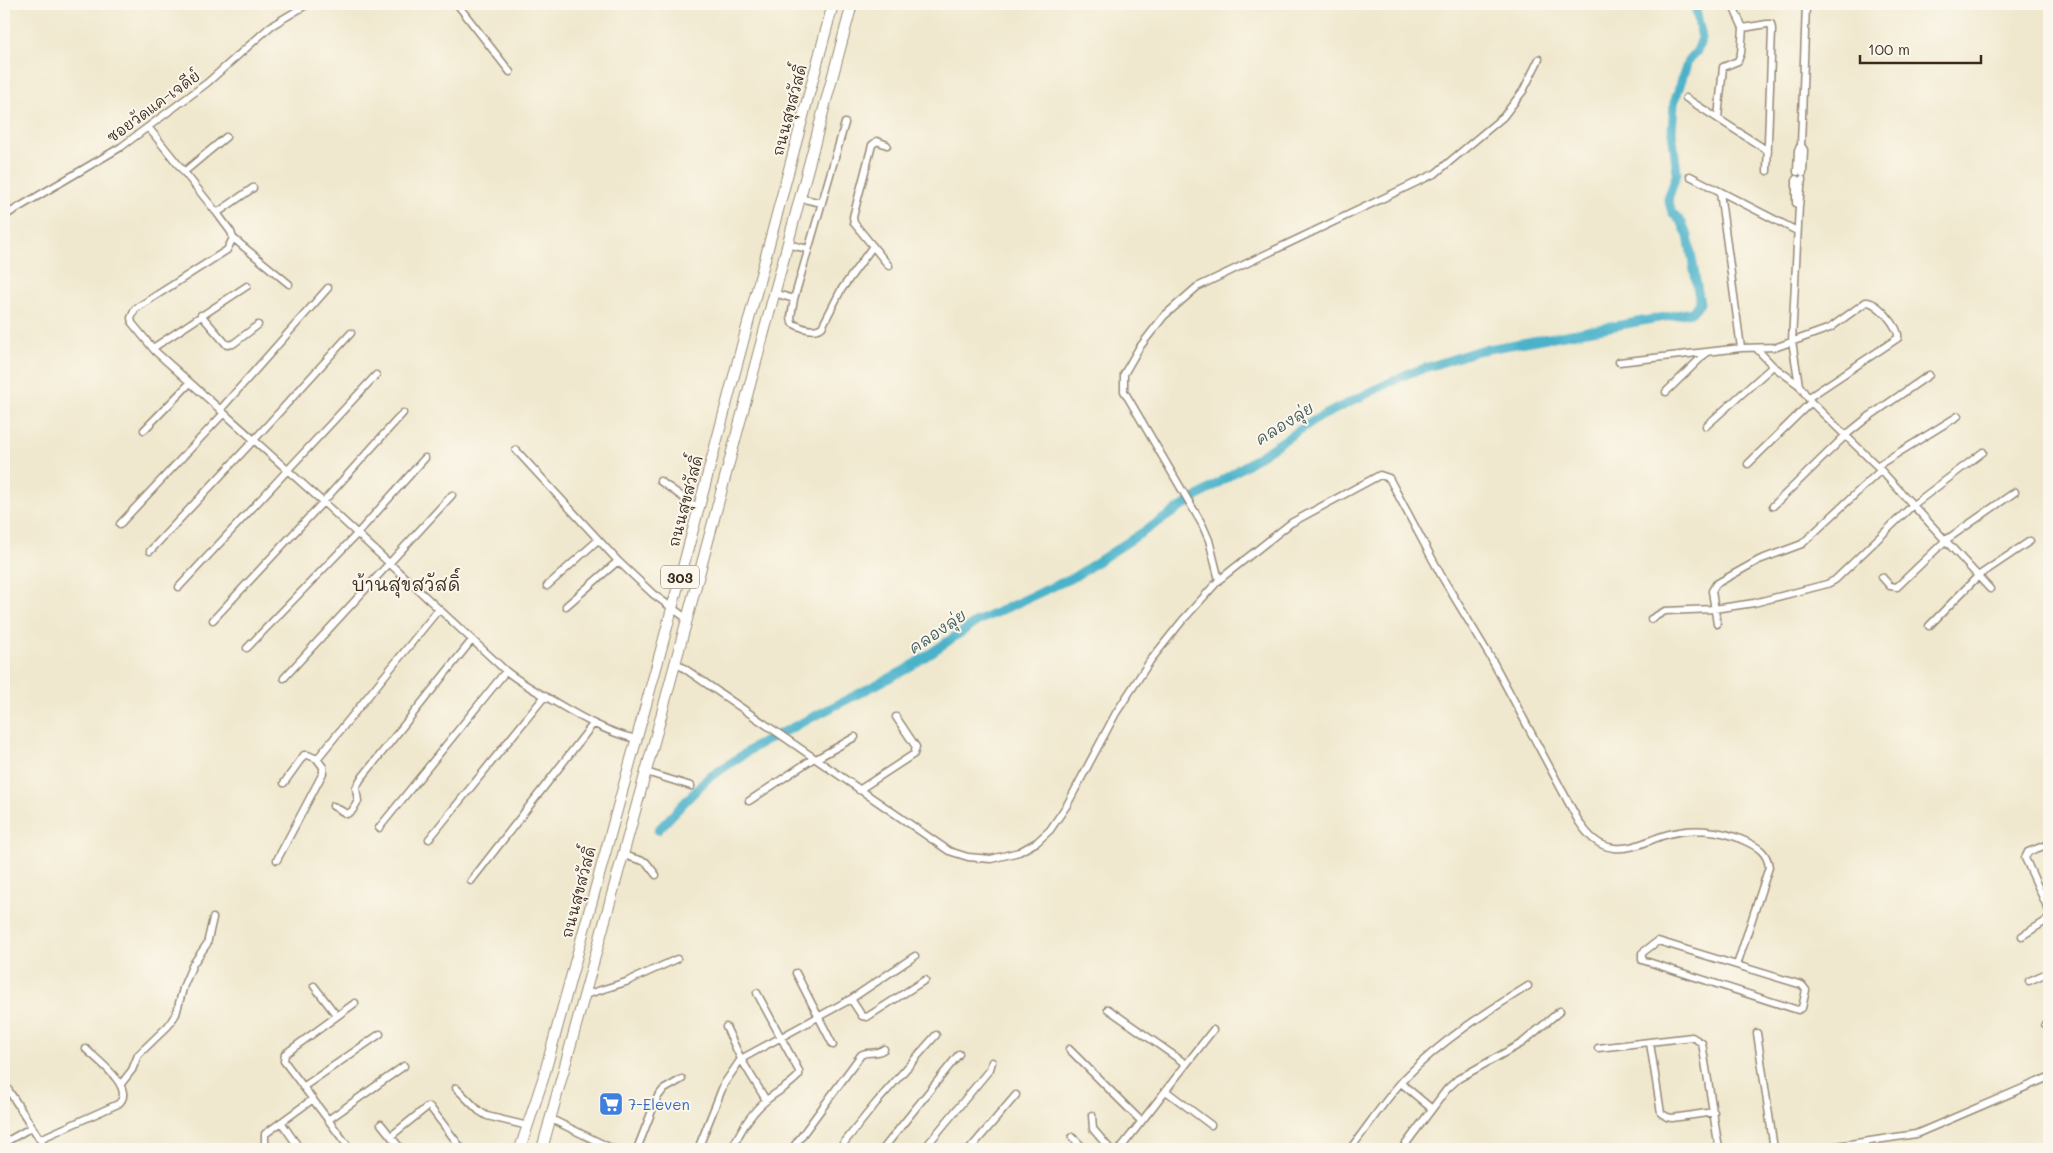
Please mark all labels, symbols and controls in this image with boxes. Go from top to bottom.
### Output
scale bar [1860,32,1982,64]
text: 100 m [1868,39,1910,59]
street label: ถนนสุขสวัสดิ์ [763,61,813,159]
street label: ซอยวัดแค-เจดีย์ [102,65,204,147]
water label: คลองลุ่ย [1251,397,1319,452]
street label: ถนนสุขสวัสดิ์ [659,452,709,550]
road number: 303 [661,566,699,588]
district label: บ้านสุขสวัสดิ์ [352,568,460,598]
water label: คลองลุ่ย [904,604,971,660]
street label: ถนนสุขสวัสดิ์ [552,843,602,941]
supermarket icon: 7-Eleven [598,1091,624,1117]
place label: 7-Eleven [628,1094,690,1114]

